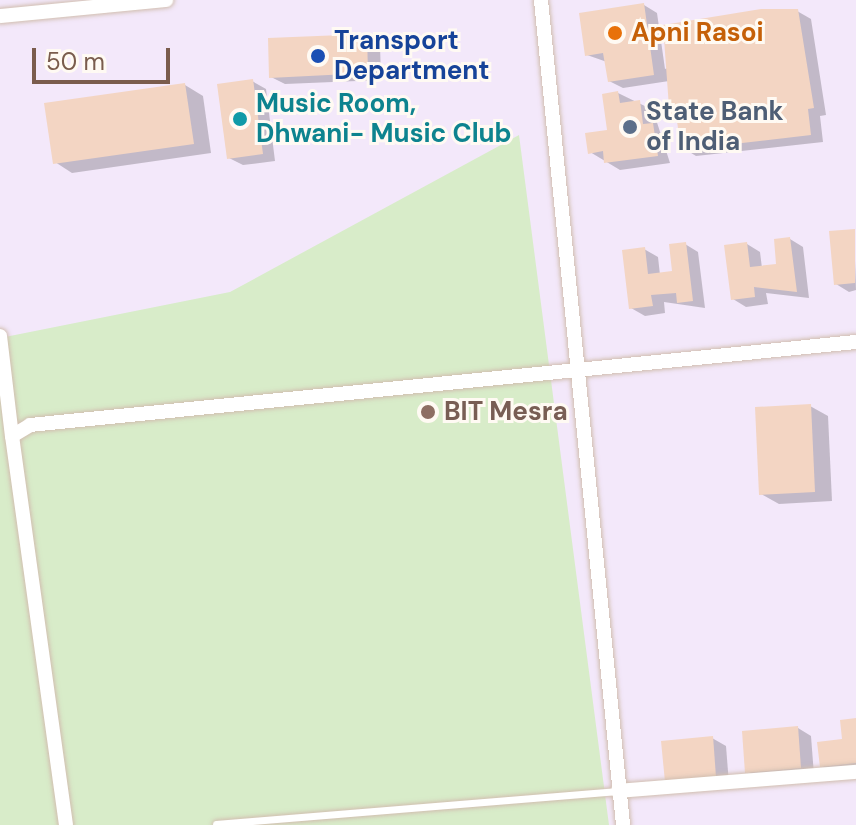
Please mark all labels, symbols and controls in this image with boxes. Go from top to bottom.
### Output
place label: Apni Rasoi [631,17,764,49]
marker: Apni Rasoi [606,24,624,42]
place label: Transport Department [334,25,490,86]
scale bar [36,32,174,82]
text: 50 m [46,46,105,77]
marker: Transport Department [309,47,327,65]
place label: Music Room, Dhwani- Music Club [256,88,512,150]
place label: State Bank of India [646,96,784,158]
marker: Music Room, Dhwani- Music Club [231,110,249,128]
marker: State Bank of India [621,118,639,136]
place label: BIT Mesra [444,396,568,428]
marker: BIT Mesra [419,403,437,421]

